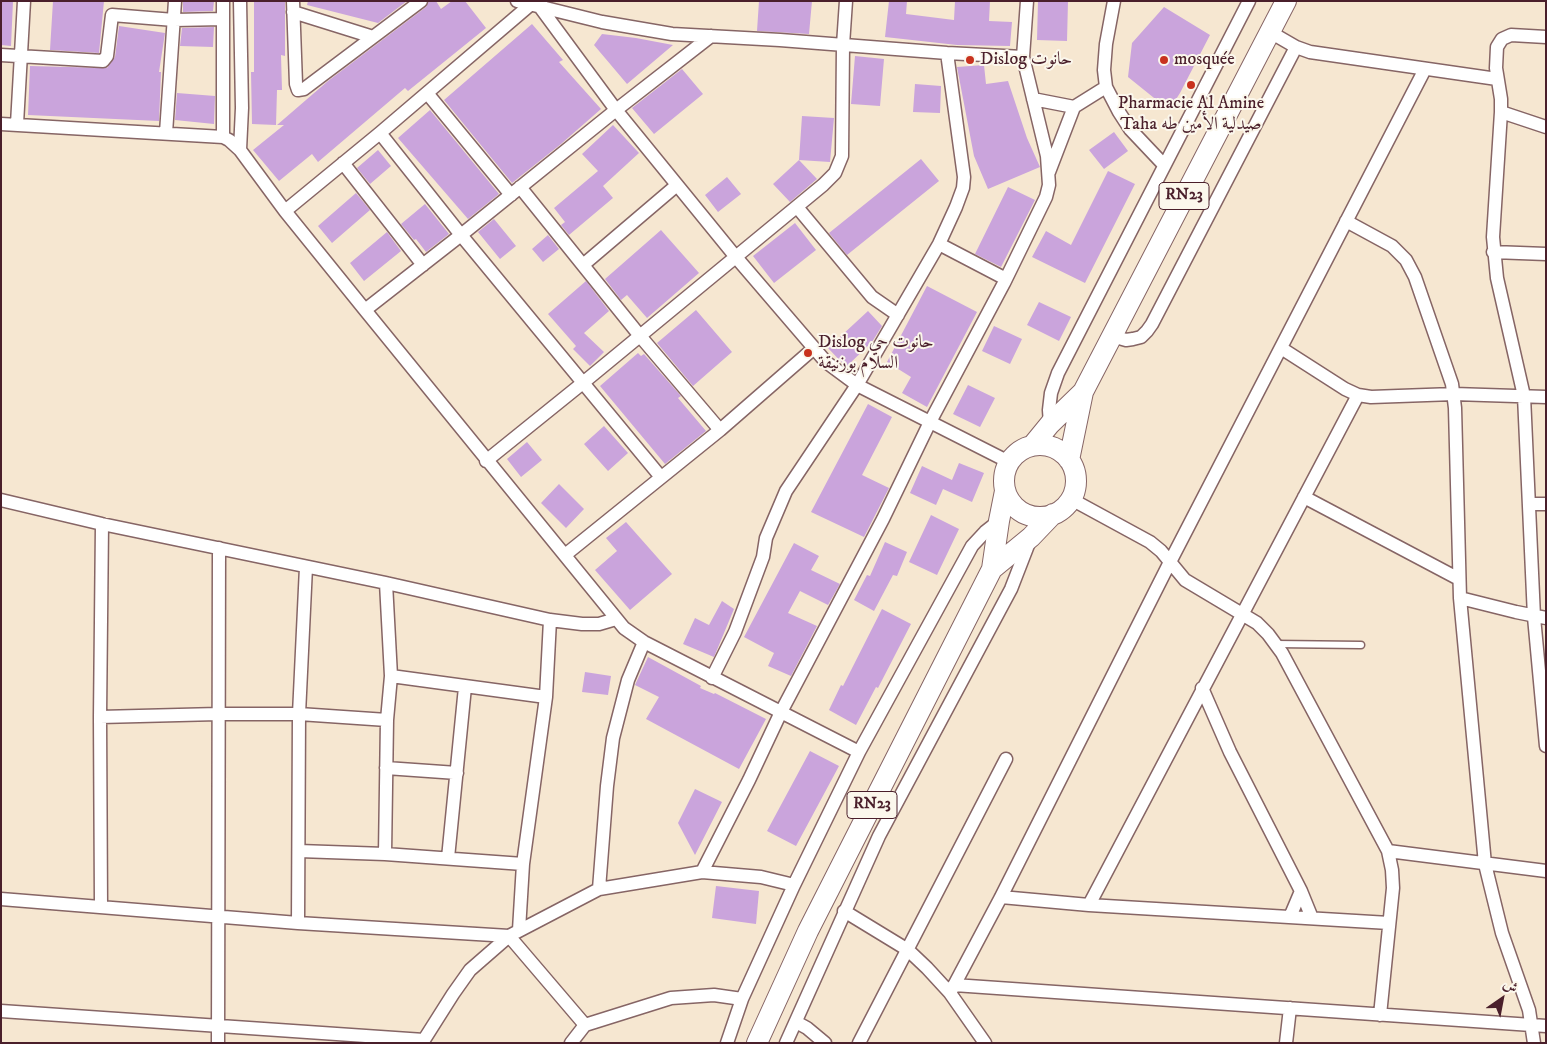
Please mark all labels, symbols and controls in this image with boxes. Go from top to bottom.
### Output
place label: Dislog حانوت [980,49,1072,71]
place label: mosquée [1174,49,1235,71]
marker: Dislog حانوت [964,54,976,66]
marker: mosquée [1158,54,1170,66]
marker: Pharmacie Al Amine Taha صيدلية الأمين طه [1185,79,1197,91]
place label: Pharmacie Al Amine Taha صيدلية الأمين طه [1118,93,1264,136]
road number: RN23 [1159,182,1209,210]
place label: Dislog حانوت حي السلام بوزنيقة [818,332,934,374]
marker: Dislog حانوت حي السلام بوزنيقة [802,347,814,359]
road number: RN23 [847,792,897,818]
north arrow [1477,974,1527,1024]
text: ش [1499,975,1521,998]

